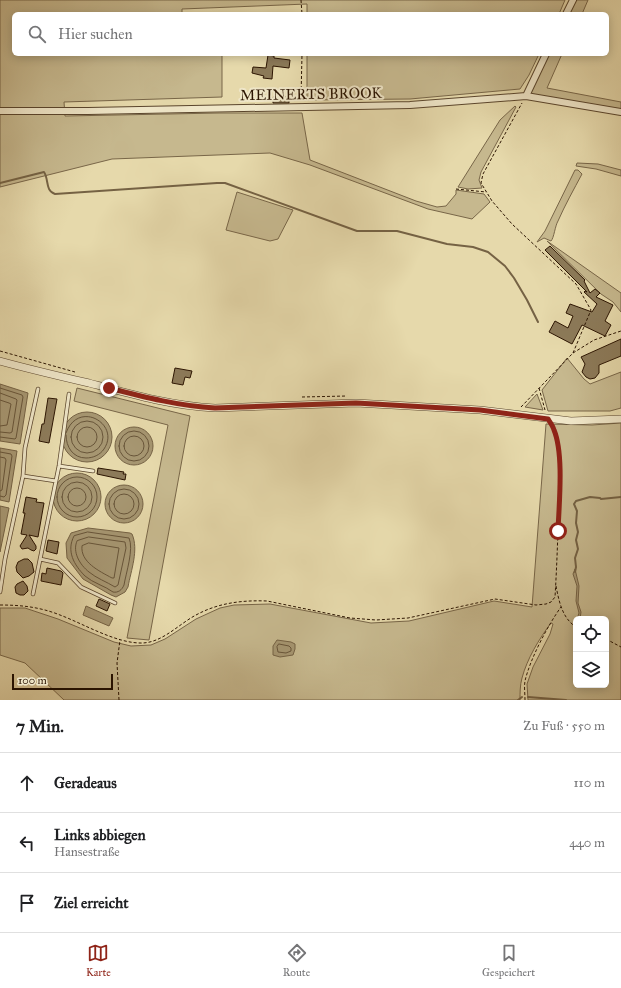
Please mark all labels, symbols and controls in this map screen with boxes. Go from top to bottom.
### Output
search box [12,12,609,56]
icon: search [26,23,48,45]
text: Hier suchen [58,25,133,43]
street label: MEINERTS BROOK [240,84,382,104]
route end [100,379,118,397]
route start [549,522,567,540]
map controls [573,616,609,688]
button: locate [573,616,609,652]
button: layers [573,652,609,688]
scale bar [12,672,113,691]
text: 100 m [18,674,47,687]
text: 7 Min. [16,716,64,737]
text: Zu Fuß · 550 m [523,718,605,734]
icon: ahead [16,772,38,794]
text: Geradeaus [54,774,117,792]
text: 110 m [573,775,605,791]
text: Links abbiegen [54,826,146,844]
icon: left [16,832,38,854]
text: 440 m [569,835,605,851]
text: Hansestraße [54,844,120,860]
icon: arrive [16,892,38,914]
text: Ziel erreicht [54,894,129,912]
tab: Karte [86,942,111,979]
tab: Route [283,942,310,979]
tab: Gespeichert [482,942,535,979]

